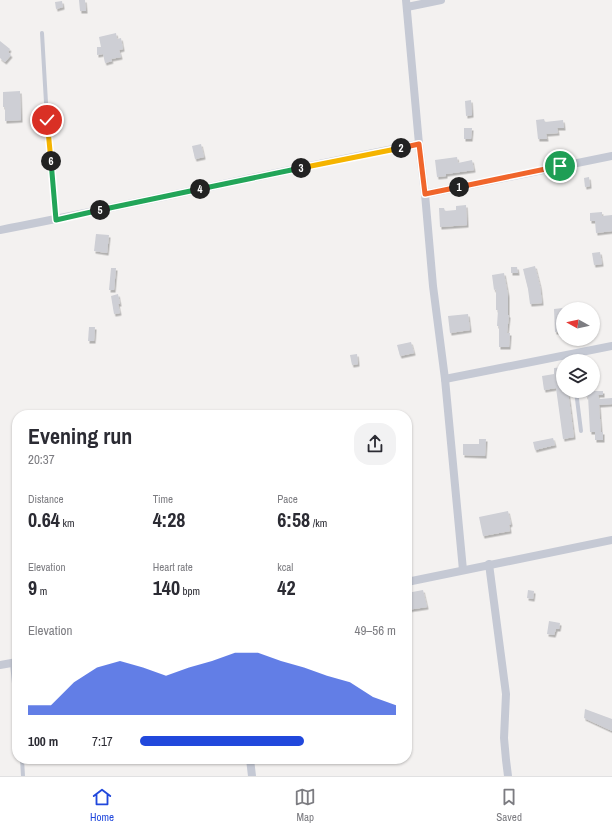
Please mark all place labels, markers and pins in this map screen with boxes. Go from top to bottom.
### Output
pin [30,103,64,137]
pin: 2 [391,138,411,158]
pin [543,149,577,183]
pin: 6 [41,151,61,171]
pin: 3 [291,158,311,178]
pin: 1 [449,177,469,197]
pin: 4 [190,179,210,199]
pin: 5 [90,200,110,220]

